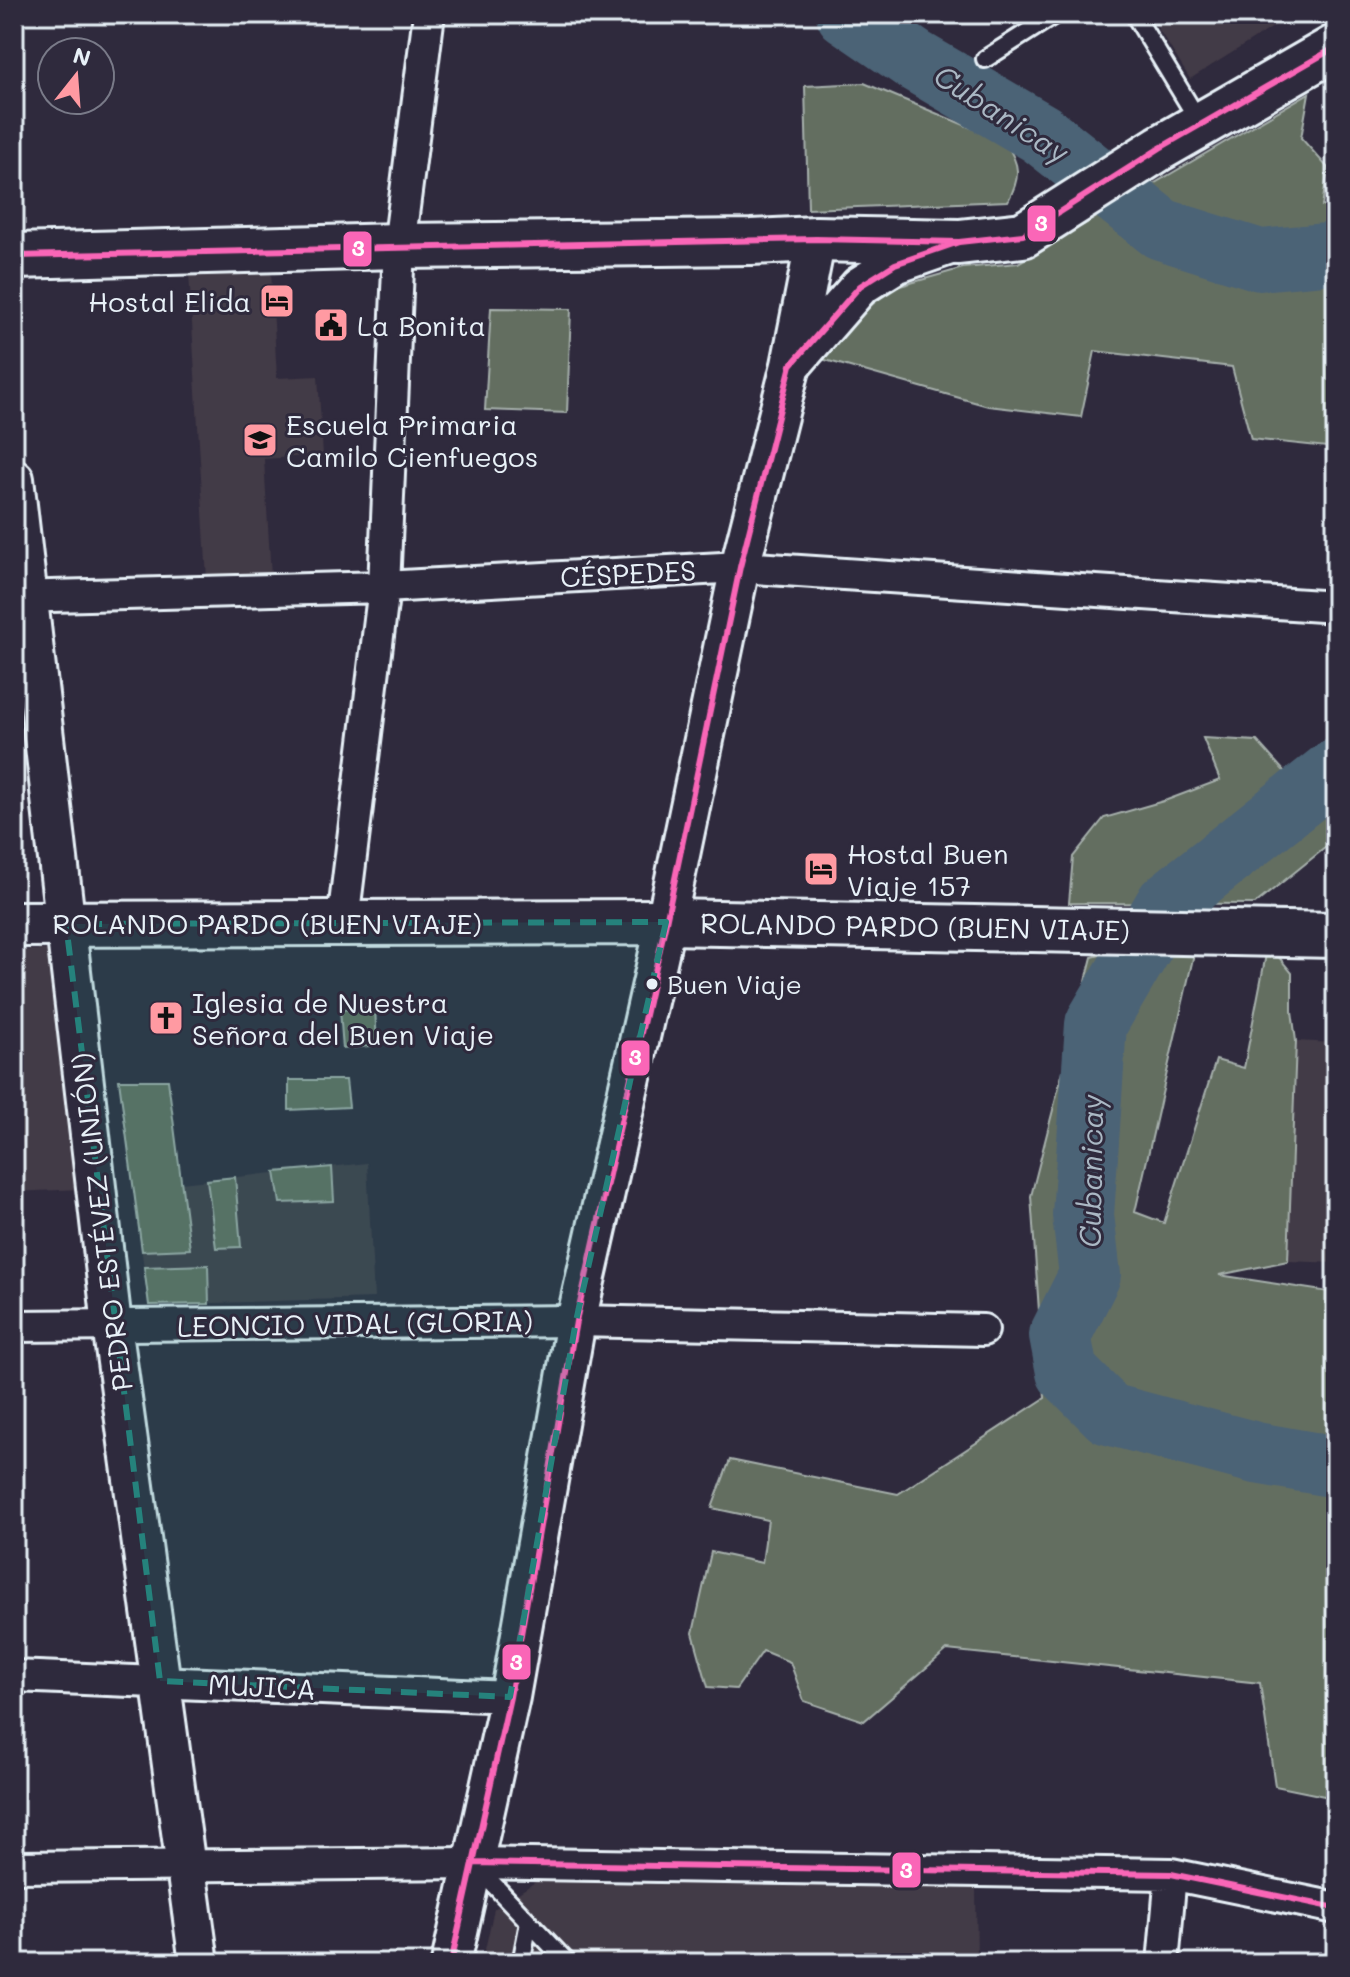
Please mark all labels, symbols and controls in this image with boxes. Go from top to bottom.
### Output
north arrow [36,36,116,116]
text: N [70,40,94,73]
water label: Cubanicay [927,54,1078,172]
line badge: 3 [1026,204,1057,243]
text: 3 [1034,208,1048,237]
line badge: 3 [342,230,373,268]
text: 3 [351,233,365,262]
hotel icon: Hostal Elida [258,282,296,320]
place label: Hostal Elida [88,283,251,319]
public building icon: La Bonita [312,306,350,344]
place label: La Bonita [357,307,486,343]
place label: Escuela Primaria Camilo Cienfuegos [286,406,538,474]
school or university icon: Escuela Primaria Camilo Cienfuegos [241,421,279,459]
street label: CÉSPEDES [559,551,697,595]
place label: Hostal Buen Viaje 157 [847,835,1008,903]
hotel icon: Hostal Buen Viaje 157 [802,850,840,888]
street label: ROLANDO PARDO (BUEN VIAJE) [700,904,1130,948]
street label: ROLANDO PARDO (BUEN VIAJE) [52,905,482,941]
place label: Buen Viaje [667,967,802,1001]
marker: Buen Viaje [644,976,660,992]
place label: Iglesia de Nuestra Señora del Buen Viaje [192,984,494,1052]
church icon: Iglesia de Nuestra Señora del Buen Viaje [147,999,185,1037]
line badge: 3 [620,1039,651,1077]
text: 3 [628,1042,642,1071]
street label: PEDRO ESTÉVEZ (UNIÓN) [62,1051,140,1393]
water label: Cubanicay [1069,1094,1111,1248]
street label: LEONCIO VIDAL (GLORIA) [177,1302,533,1344]
line badge: 3 [501,1643,532,1681]
text: 3 [509,1647,523,1676]
street label: MUJICA [207,1665,317,1707]
line badge: 3 [891,1851,922,1889]
text: 3 [899,1855,913,1884]

